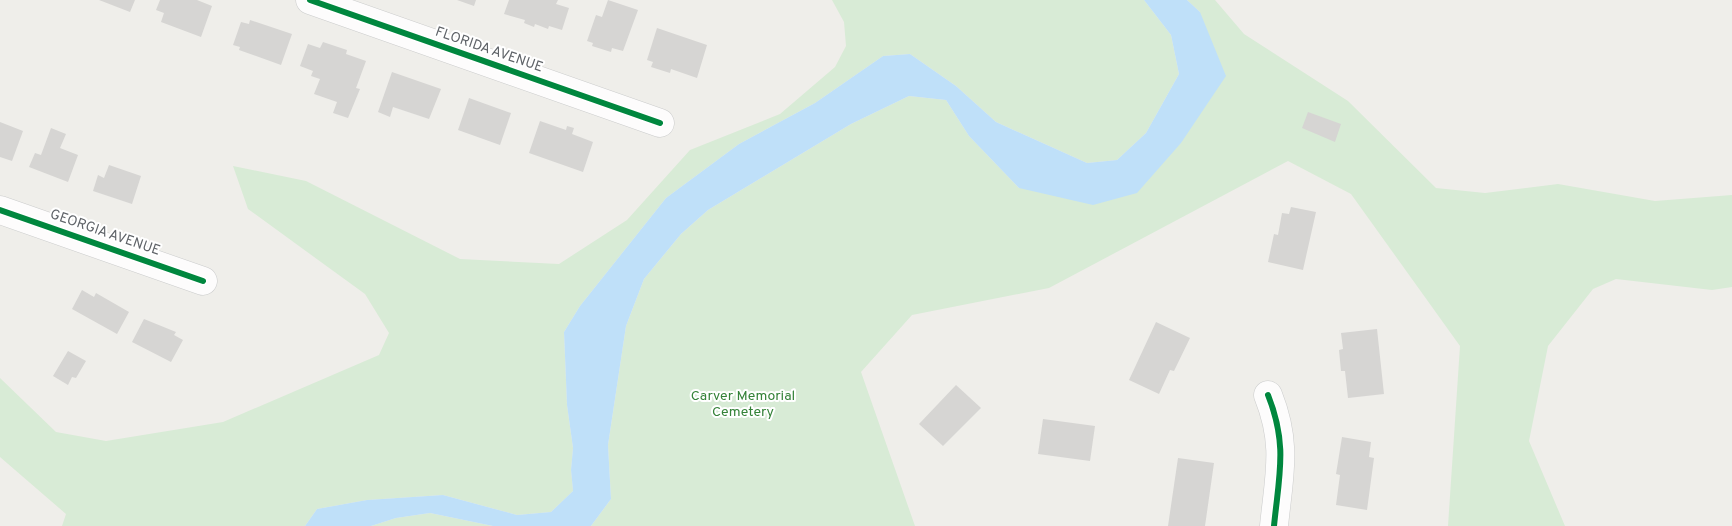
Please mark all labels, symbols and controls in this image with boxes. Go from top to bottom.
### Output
street label: FLORIDA AVENUE [433,24,545,76]
street label: GEORGIA AVENUE [48,206,162,260]
park label: Carver Memorial Cemetery [691,388,795,421]

